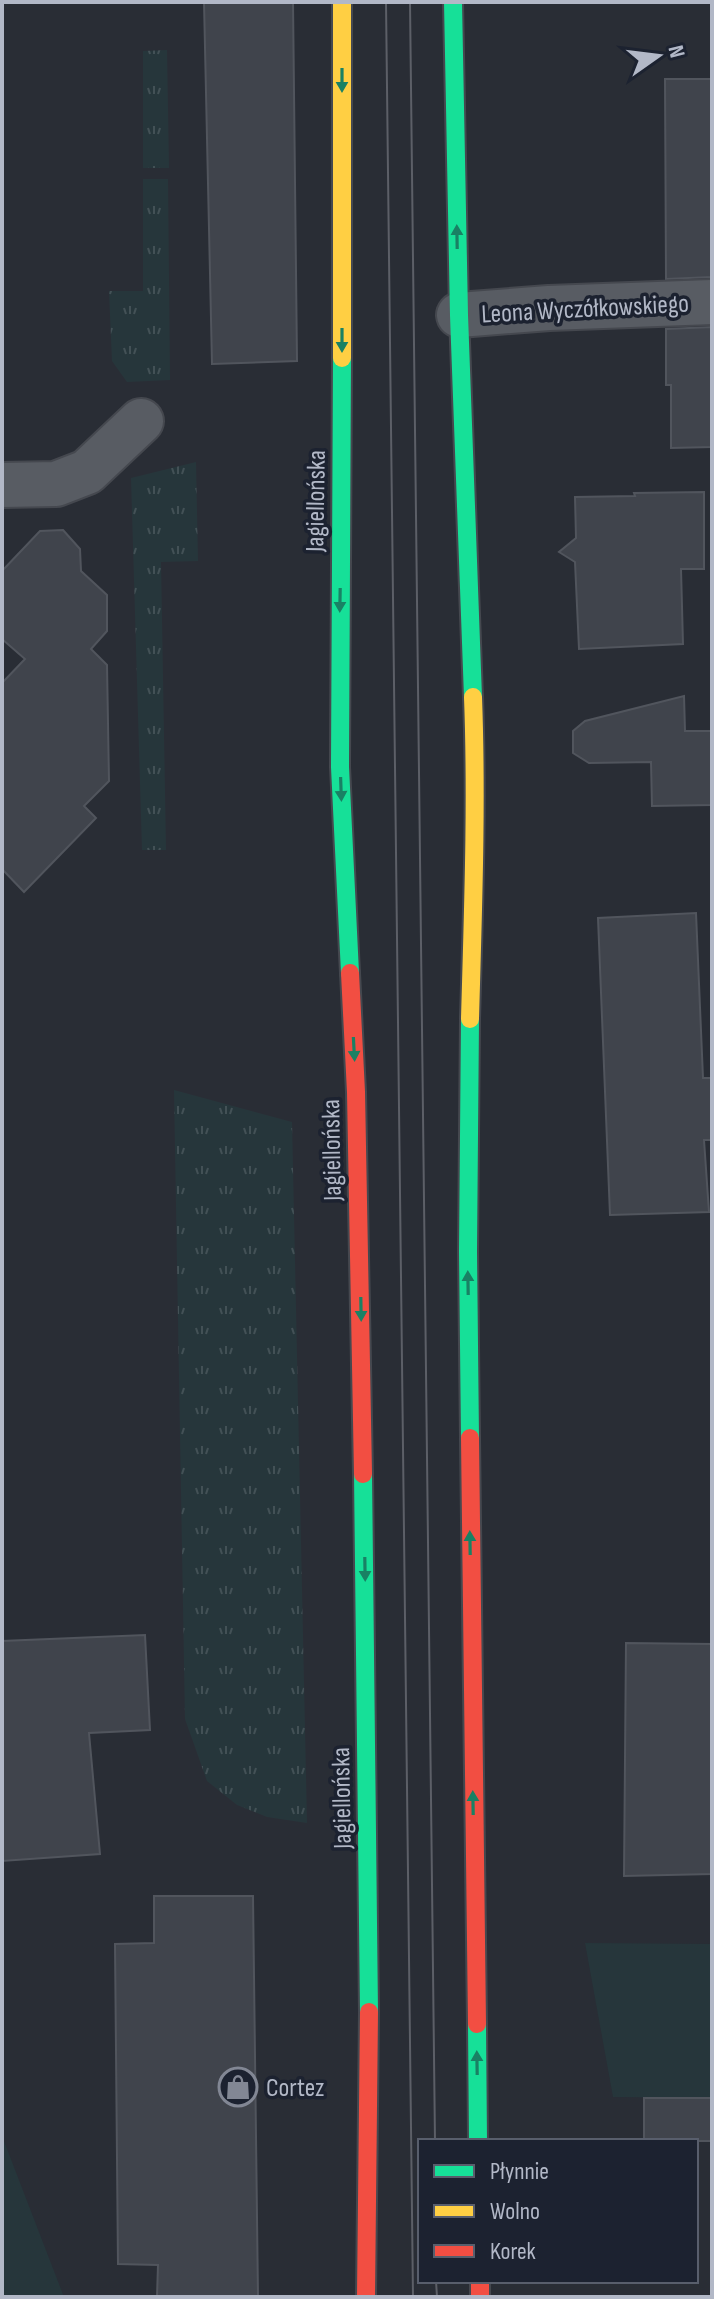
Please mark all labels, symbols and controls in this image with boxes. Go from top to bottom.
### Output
north arrow [618,16,698,96]
text: N [661,43,690,60]
one-way arrow [336,68,349,93]
one-way arrow [451,224,464,249]
street label: Leona Wyczółkowskiego [481,289,690,330]
one-way arrow [336,328,349,353]
street label: Jagiellońska [300,450,333,553]
one-way arrow [334,588,346,613]
one-way arrow [335,777,348,802]
one-way arrow [347,1037,360,1062]
street label: Jagiellońska [316,1099,349,1202]
one-way arrow [462,1270,474,1295]
one-way arrow [354,1297,367,1322]
one-way arrow [464,1530,477,1555]
one-way arrow [359,1557,371,1582]
street label: Jagiellońska [326,1747,359,1850]
one-way arrow [467,1790,479,1815]
one-way arrow [471,2050,483,2075]
shop icon: Cortez [217,2066,259,2108]
place label: Cortez [266,2073,324,2104]
legend [418,2139,698,2283]
text: Płynnie [490,2157,549,2186]
text: Wolno [490,2197,540,2226]
text: Korek [490,2237,536,2266]

